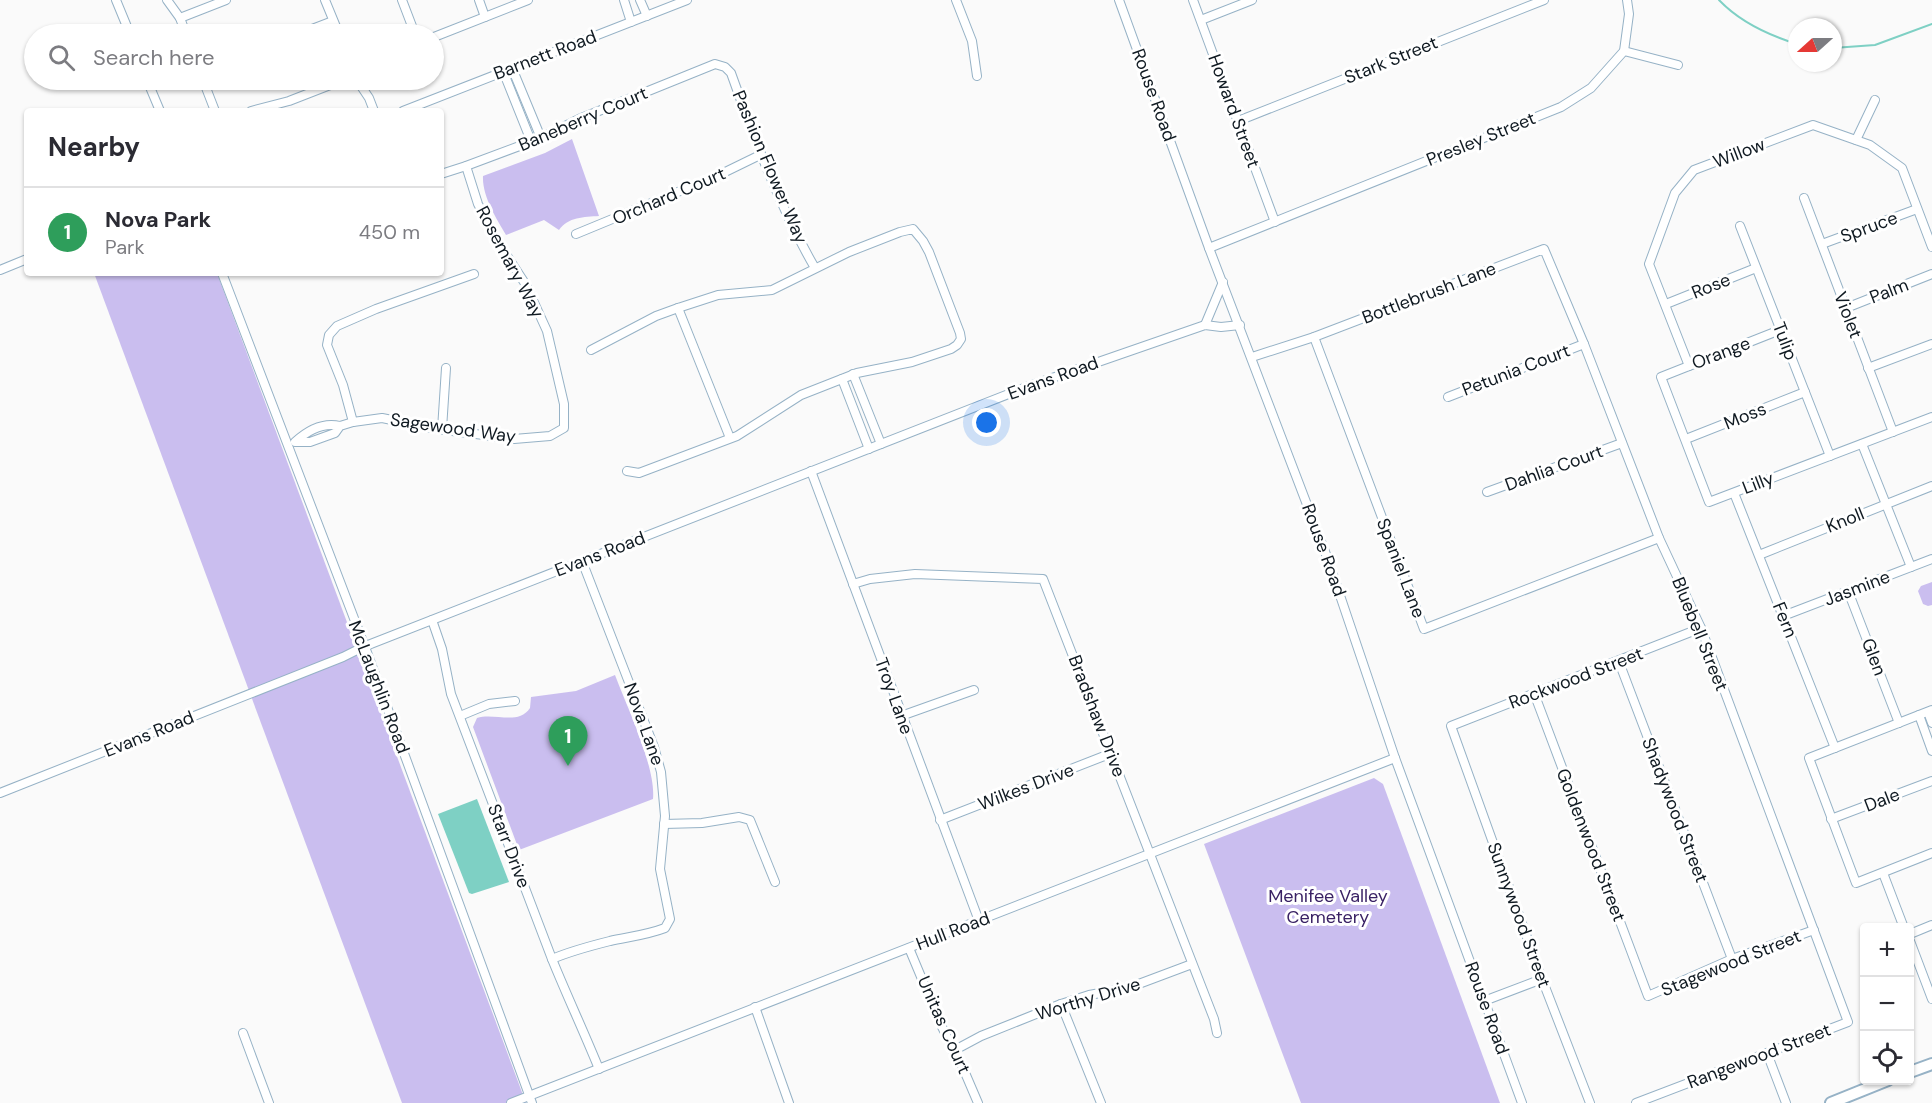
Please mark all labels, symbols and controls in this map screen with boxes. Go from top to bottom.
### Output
north arrow [1788,18,1842,72]
search box [24,24,444,90]
street label: Barnett Road [490,24,600,86]
street label: Stark Street [1341,30,1441,90]
icon: search [45,41,78,74]
text: Search here [93,43,214,72]
street label: Rouse Road [1126,45,1182,145]
street label: Howard Street [1202,51,1266,171]
street label: Baneberry Court [515,81,651,157]
street label: Pashion Flower Way [727,87,813,247]
street label: Presley Street [1423,106,1539,172]
text: Nearby [48,130,140,164]
street label: Willow [1710,132,1769,174]
street label: Orchard Court [609,161,729,231]
street label: Rosemary Way [470,202,550,322]
text: Nova Park [105,205,211,234]
street label: Spruce [1837,206,1901,248]
text: 1 [64,219,71,245]
text: 450 m [359,219,420,245]
text: Park [105,234,145,260]
street label: Bottlebrush Lane [1359,256,1499,330]
street label: Rose [1688,267,1734,305]
street label: Palm [1866,273,1912,309]
street label: Violet [1828,288,1868,342]
street label: Tulip [1767,318,1803,364]
street label: Orange [1688,331,1754,375]
street label: Petunia Court [1458,338,1574,402]
street label: Evans Road [1004,350,1102,406]
street label: Moss [1720,397,1770,435]
street label: Sagewood Way [389,407,517,449]
your location [972,408,1001,437]
street label: Dahlia Court [1501,439,1607,497]
street label: Lilly [1739,466,1777,500]
street label: Rouse Road [1296,500,1352,600]
street label: Knoll [1822,501,1868,539]
street label: Spaniel Lane [1371,515,1431,621]
street label: Evans Road [551,526,649,582]
street label: Jasmine [1821,564,1893,612]
street label: Bluebell Street [1666,574,1734,694]
street label: Fern [1767,599,1803,641]
street label: McLaughlin Road [343,617,415,757]
street label: Glen [1856,635,1892,679]
street label: Rockwood Street [1505,641,1647,715]
street label: Bradshaw Drive [1063,652,1131,780]
street label: Troy Lane [869,654,919,738]
street label: Nova Lane [618,679,670,769]
street label: Evans Road [100,705,198,763]
pin: 1 [548,716,588,766]
street label: Shadywood Street [1636,734,1714,886]
street label: Wilkes Drive [975,758,1077,816]
street label: Goldenwood Street [1551,765,1631,925]
street label: Dale [1861,782,1903,818]
street label: Starr Drive [482,801,536,891]
street label: Sunnywood Street [1482,839,1556,991]
park label: Menifee Valley Cemetery [1268,884,1388,929]
street label: Hull Road [913,906,993,956]
map controls [1860,923,1914,1085]
button: + [1860,923,1914,977]
street label: Stagewood Street [1658,924,1804,1002]
street label: Rouse Road [1459,958,1515,1058]
street label: Unitas Court [912,972,976,1078]
street label: Worthy Drive [1033,972,1143,1026]
button: − [1860,977,1914,1031]
street label: Rangewood Street [1684,1018,1834,1094]
button: locate [1860,1031,1914,1085]

